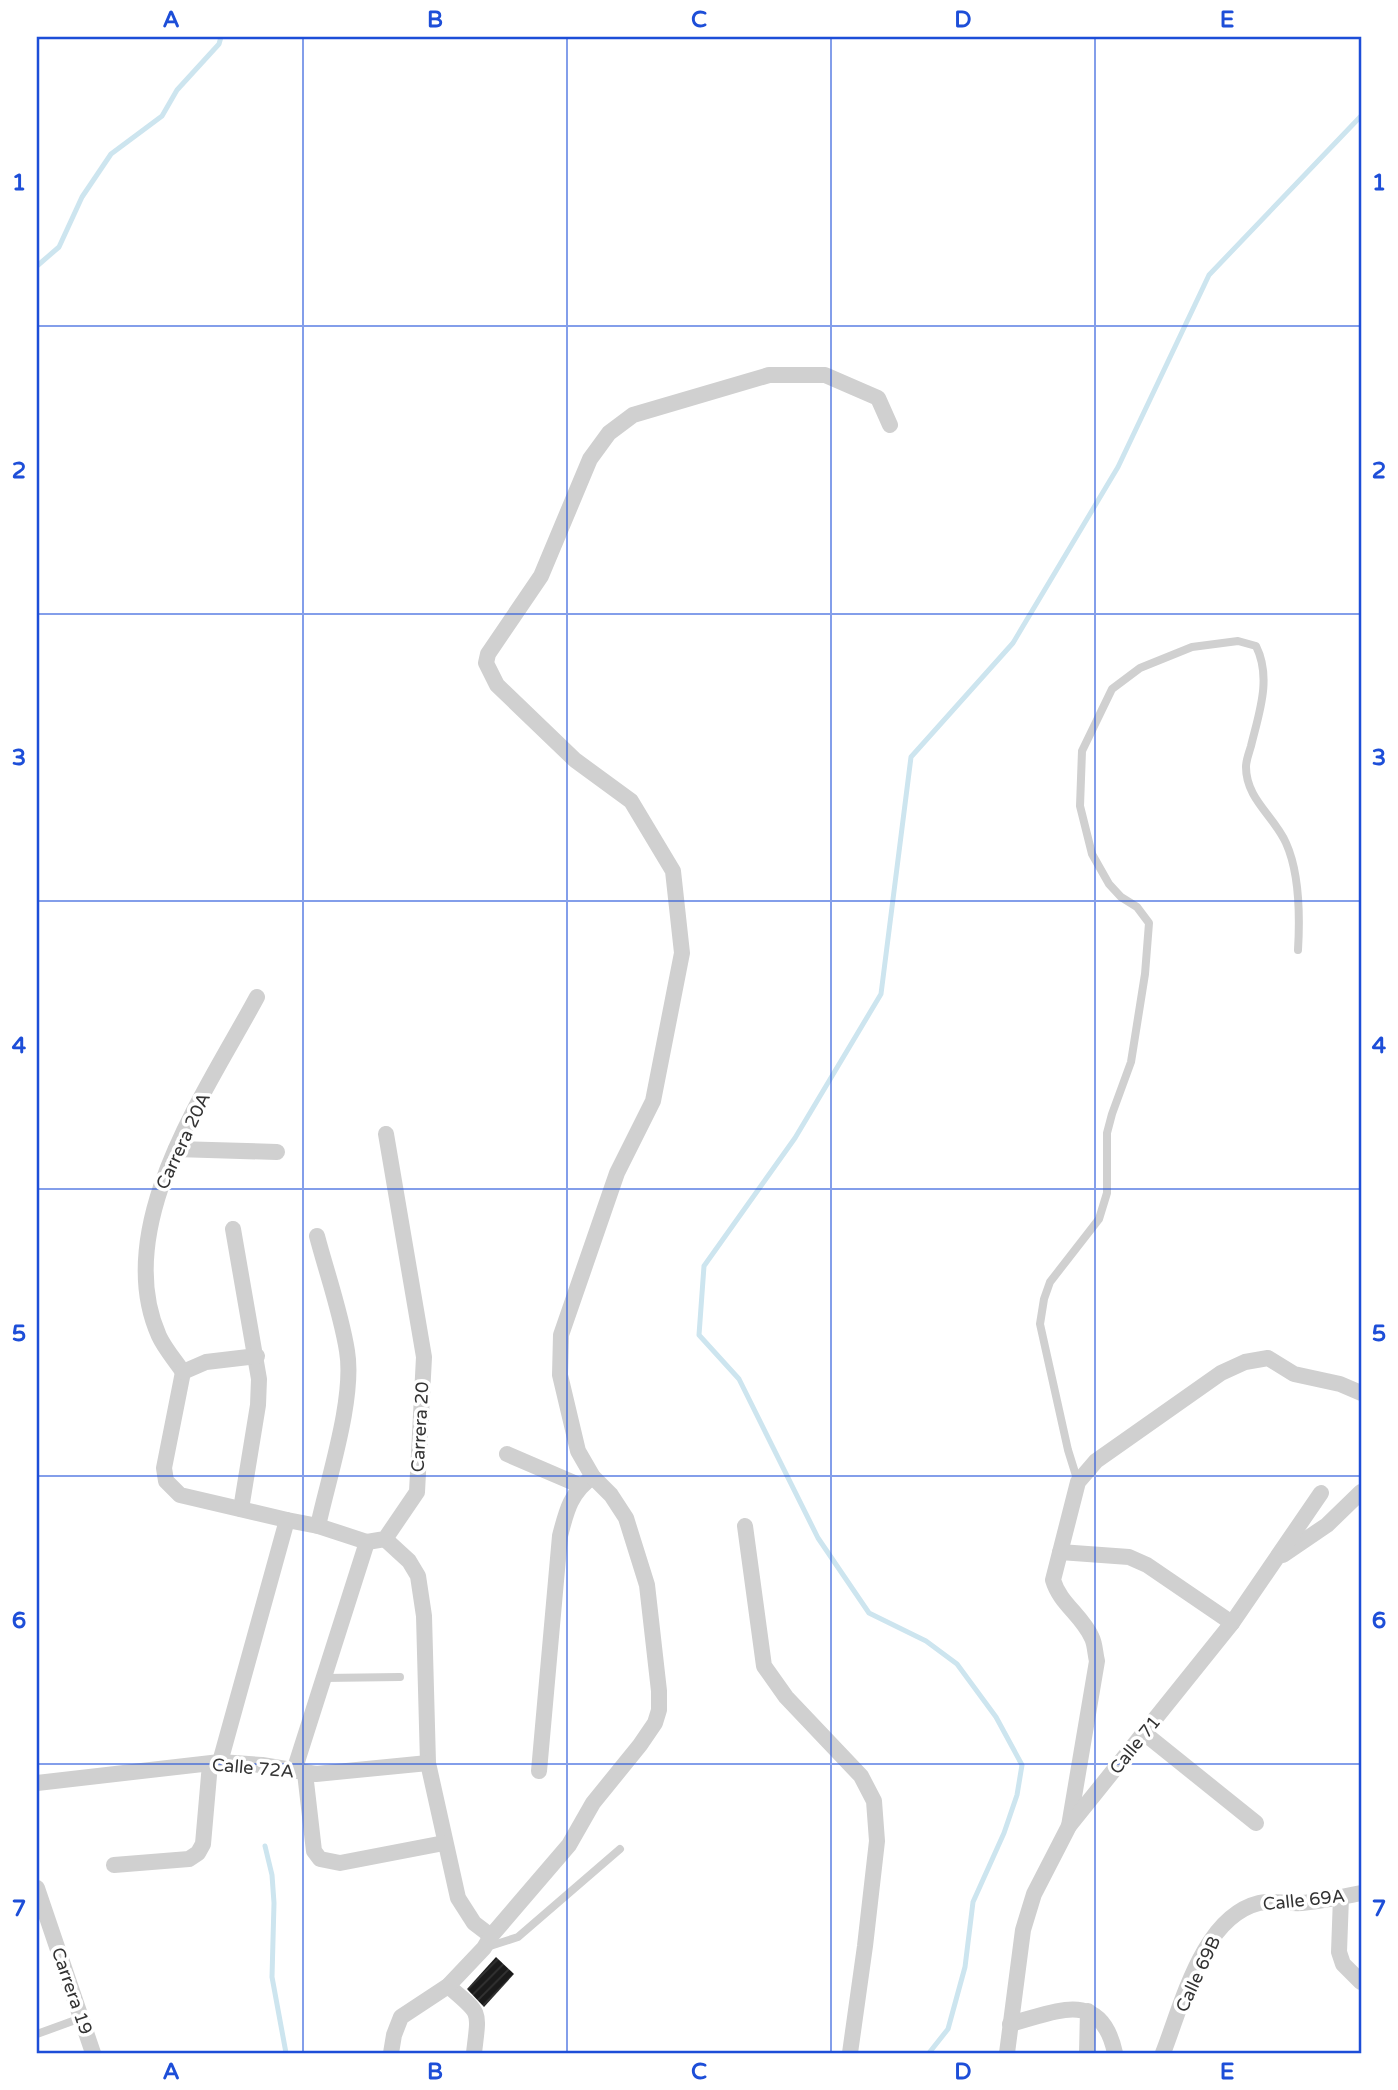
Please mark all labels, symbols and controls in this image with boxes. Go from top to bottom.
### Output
text: A [162,6,180,34]
text: B [427,6,443,34]
text: C [691,6,707,34]
text: D [954,6,972,34]
text: E [1220,6,1234,34]
text: 1 [12,169,26,197]
text: 1 [1372,169,1386,197]
text: 2 [12,457,26,485]
text: 2 [1372,457,1386,485]
text: 3 [12,744,26,772]
text: 3 [1372,744,1386,772]
text: 4 [12,1032,27,1060]
text: 4 [1372,1032,1387,1060]
street label: Carrera 20A [151,1089,215,1193]
text: 5 [12,1320,26,1348]
text: 5 [1372,1320,1386,1348]
street label: Carrera 20 [407,1381,433,1473]
text: 6 [12,1607,26,1635]
text: 6 [1372,1607,1386,1635]
street label: Calle 71 [1105,1711,1165,1779]
street label: Calle 72A [211,1753,295,1783]
street label: Calle 69A [1262,1885,1346,1915]
text: 7 [12,1895,26,1923]
text: 7 [1372,1895,1386,1923]
street label: Calle 69B [1171,1932,1225,2016]
street label: Carrera 19 [47,1945,97,2037]
text: A [162,2058,180,2086]
text: B [427,2058,443,2086]
text: C [691,2058,707,2086]
text: D [954,2058,972,2086]
text: E [1220,2058,1234,2086]

